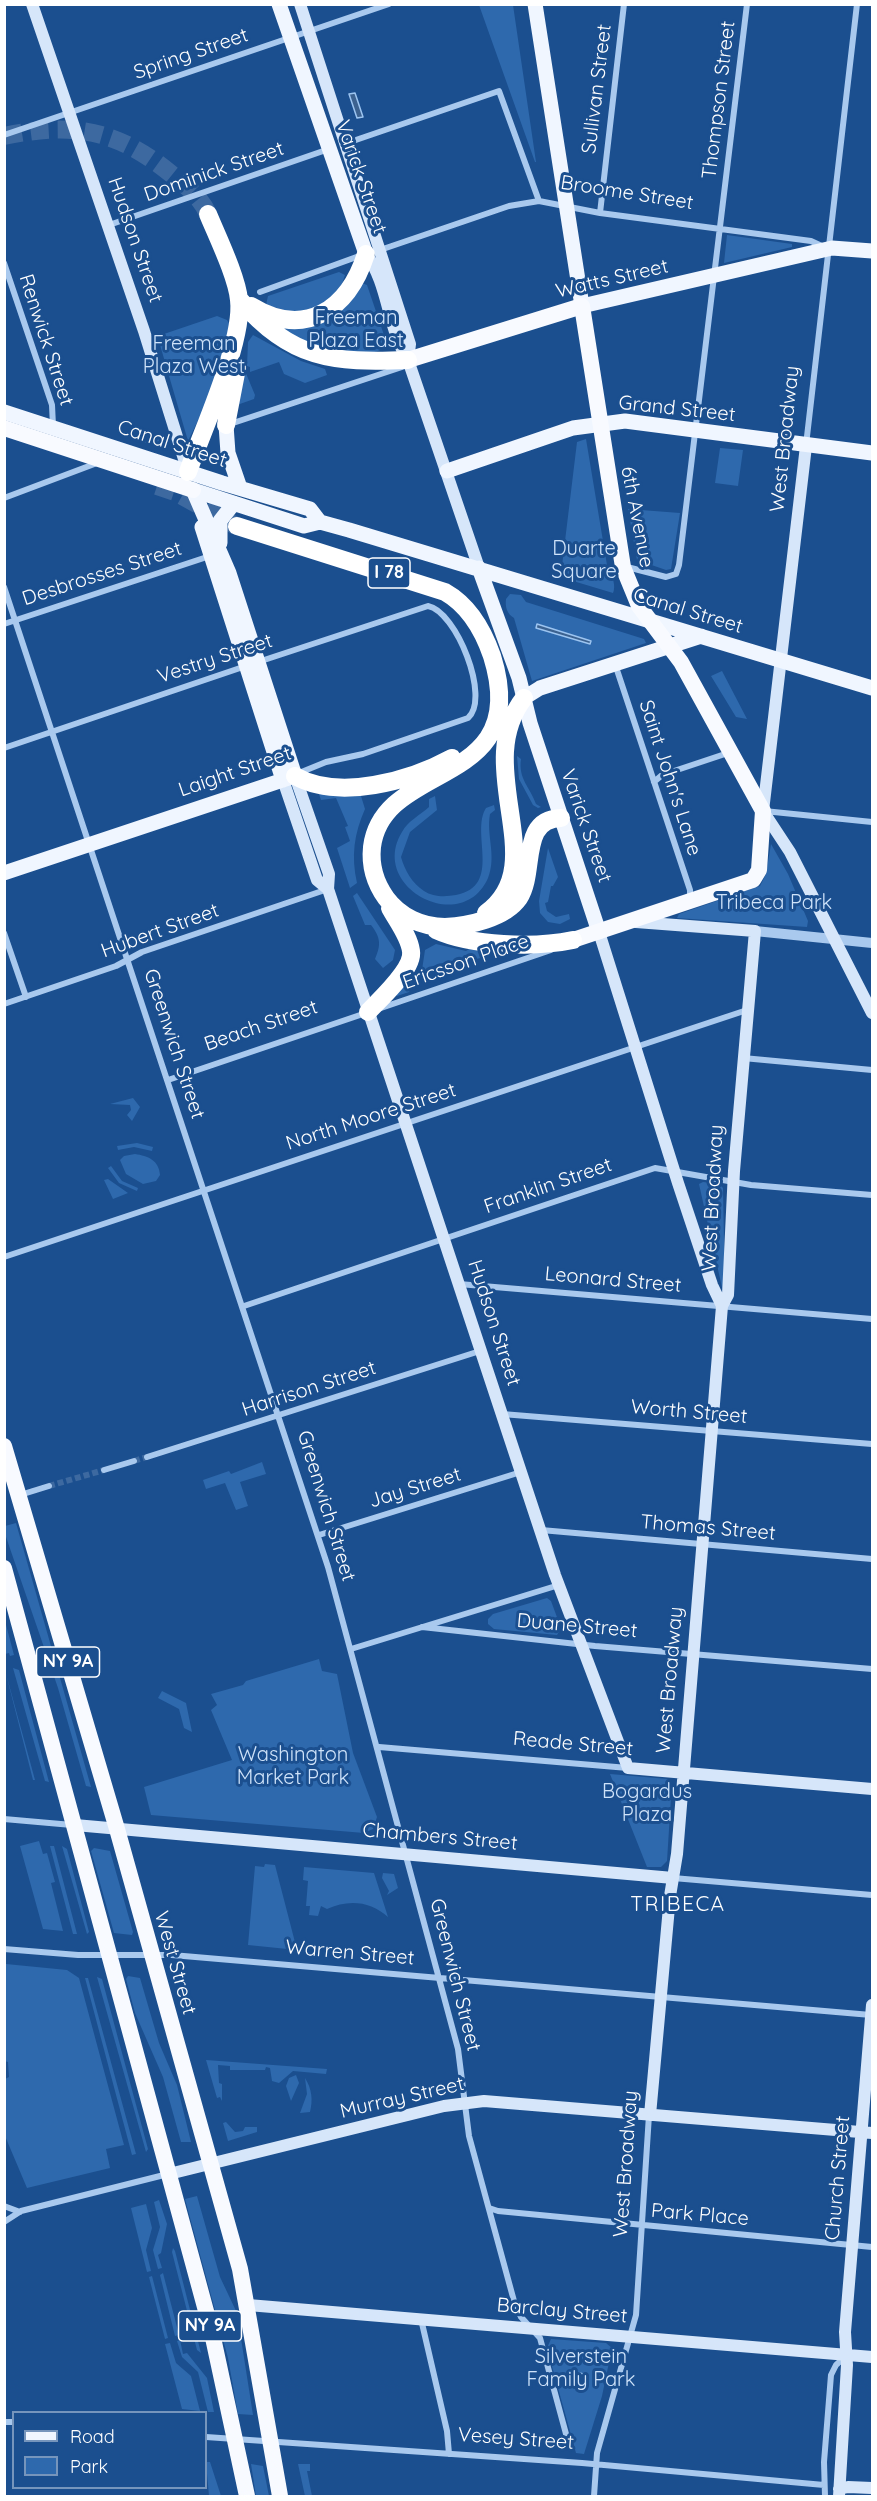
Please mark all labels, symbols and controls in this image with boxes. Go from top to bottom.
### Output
street label: Thompson Street [697,20,741,180]
street label: Spring Street [131,23,251,85]
street label: Sullivan Street [577,23,617,155]
street label: Varick Street [330,117,392,237]
street label: Dominick Street [141,137,287,207]
street label: Broome Street [559,171,695,215]
street label: Hudson Street [102,174,168,306]
street label: Watts Street [553,254,671,304]
street label: Renwick Street [13,271,79,409]
park label: Freeman Plaza East [308,306,404,353]
park label: Freeman Plaza West [143,332,245,379]
street label: West Broadway [765,365,805,513]
street label: Grand Street [617,391,737,427]
street label: Canal Street [114,415,230,473]
street label: 6th Avenue [615,464,659,570]
street label: Desbrosses Street [19,537,185,611]
park label: Duarte Square [551,537,617,584]
road number: I 78 [368,558,410,588]
street label: Canal Street [630,583,746,639]
street label: Vestry Street [154,629,276,689]
street label: Saint John's Lane [634,697,706,859]
street label: Laight Street [175,741,295,803]
street label: Varick Street [555,766,617,886]
park label: Tribeca Park [716,891,832,915]
street label: Hubert Street [98,899,222,963]
street label: Ericsson Place [400,929,532,995]
street label: Greenwich Street [138,966,210,1122]
street label: Beach Street [201,995,321,1057]
street label: North Moore Street [283,1078,459,1156]
street label: West Broadway [697,1124,729,1272]
street label: Franklin Street [481,1153,615,1219]
street label: Hudson Street [462,1257,526,1389]
street label: Leonard Street [544,1262,682,1298]
street label: Harrison Street [239,1356,379,1422]
street label: Worth Street [630,1395,748,1429]
street label: Greenwich Street [292,1428,360,1584]
street label: Jay Street [366,1463,464,1513]
street label: Thomas Street [640,1510,776,1546]
street label: West Broadway [652,1606,688,1754]
street label: Duane Street [516,1609,638,1643]
road number: NY 9A [36,1647,100,1677]
street label: Reade Street [512,1727,634,1761]
park label: Washington Market Park [237,1743,349,1790]
park label: Bogardus Plaza [602,1780,692,1827]
street label: Chambers Street [362,1818,518,1856]
district label: TRIBECA [630,1892,726,1918]
street label: Greenwich Street [424,1896,486,2054]
street label: West Street [149,1908,201,2018]
street label: Warren Street [285,1935,415,1971]
street label: Murray Street [338,2072,466,2124]
street label: West Broadway [609,2090,643,2238]
street label: Church Street [821,2115,855,2241]
street label: Park Place [650,2199,750,2231]
street label: Barclay Street [496,2293,628,2329]
road number: NY 9A [178,2311,242,2341]
park label: Silverstein Family Park [526,2345,636,2392]
legend [12,2411,207,2489]
street label: Vesey Street [457,2423,575,2455]
text: Road [70,2425,115,2448]
text: Park [70,2455,108,2478]

